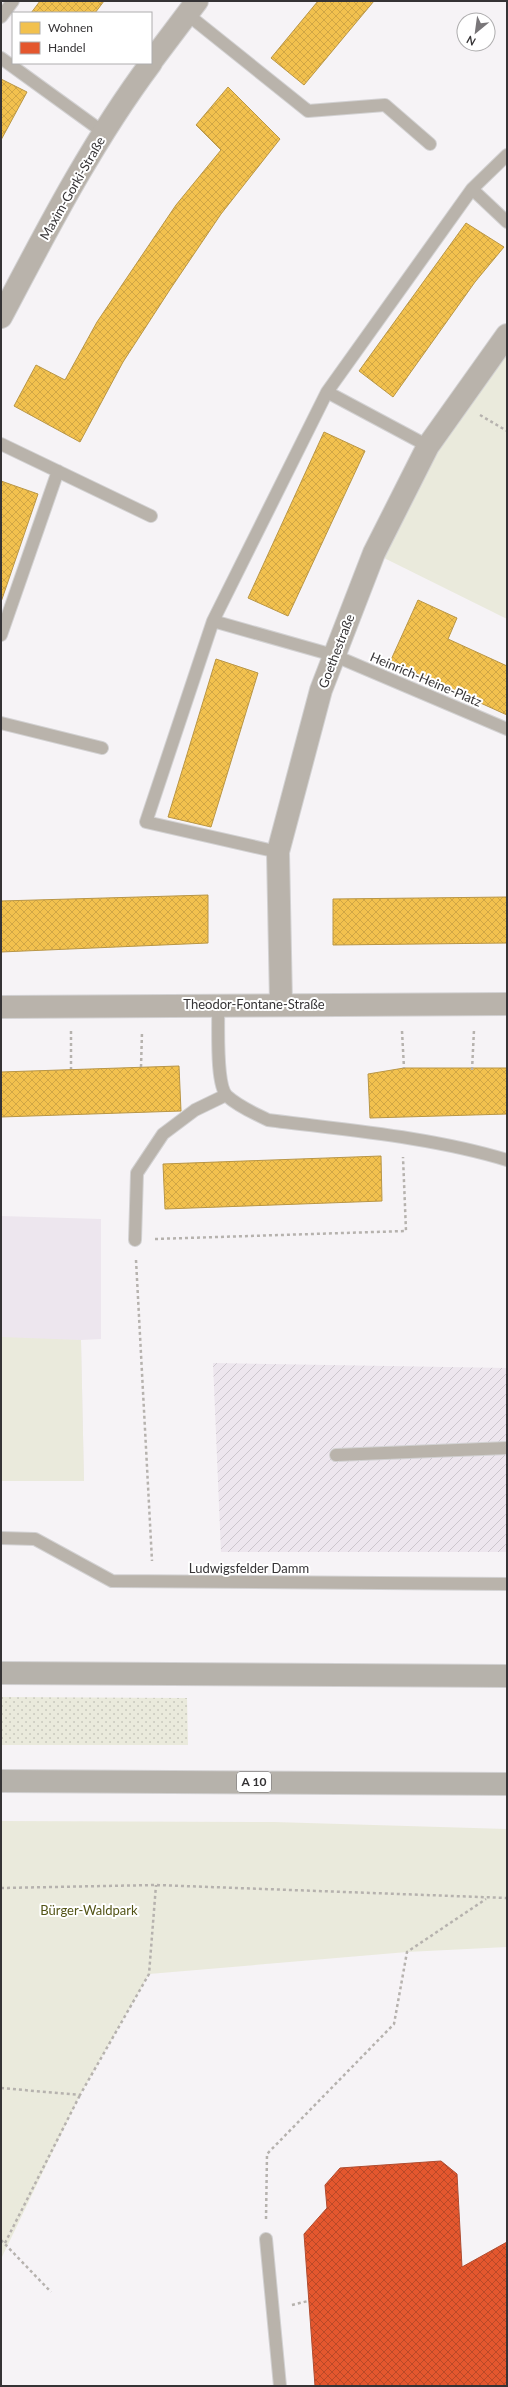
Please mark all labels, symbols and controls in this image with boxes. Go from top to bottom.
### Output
legend [12,12,152,64]
north arrow [456,12,496,52]
text: Wohnen [48,20,93,35]
text: N [464,33,478,49]
text: Handel [48,40,86,55]
street label: Maxim-Gorki-Straße [36,133,108,242]
street label: Goethestraße [315,612,358,690]
street label: Heinrich-Heine-Platz [368,648,484,710]
street label: Theodor-Fontane-Straße [183,996,325,1012]
street label: Ludwigsfelder Damm [189,1560,309,1576]
road number: A 10 [237,1772,271,1792]
park label: Bürger-Waldpark [40,1902,138,1918]

